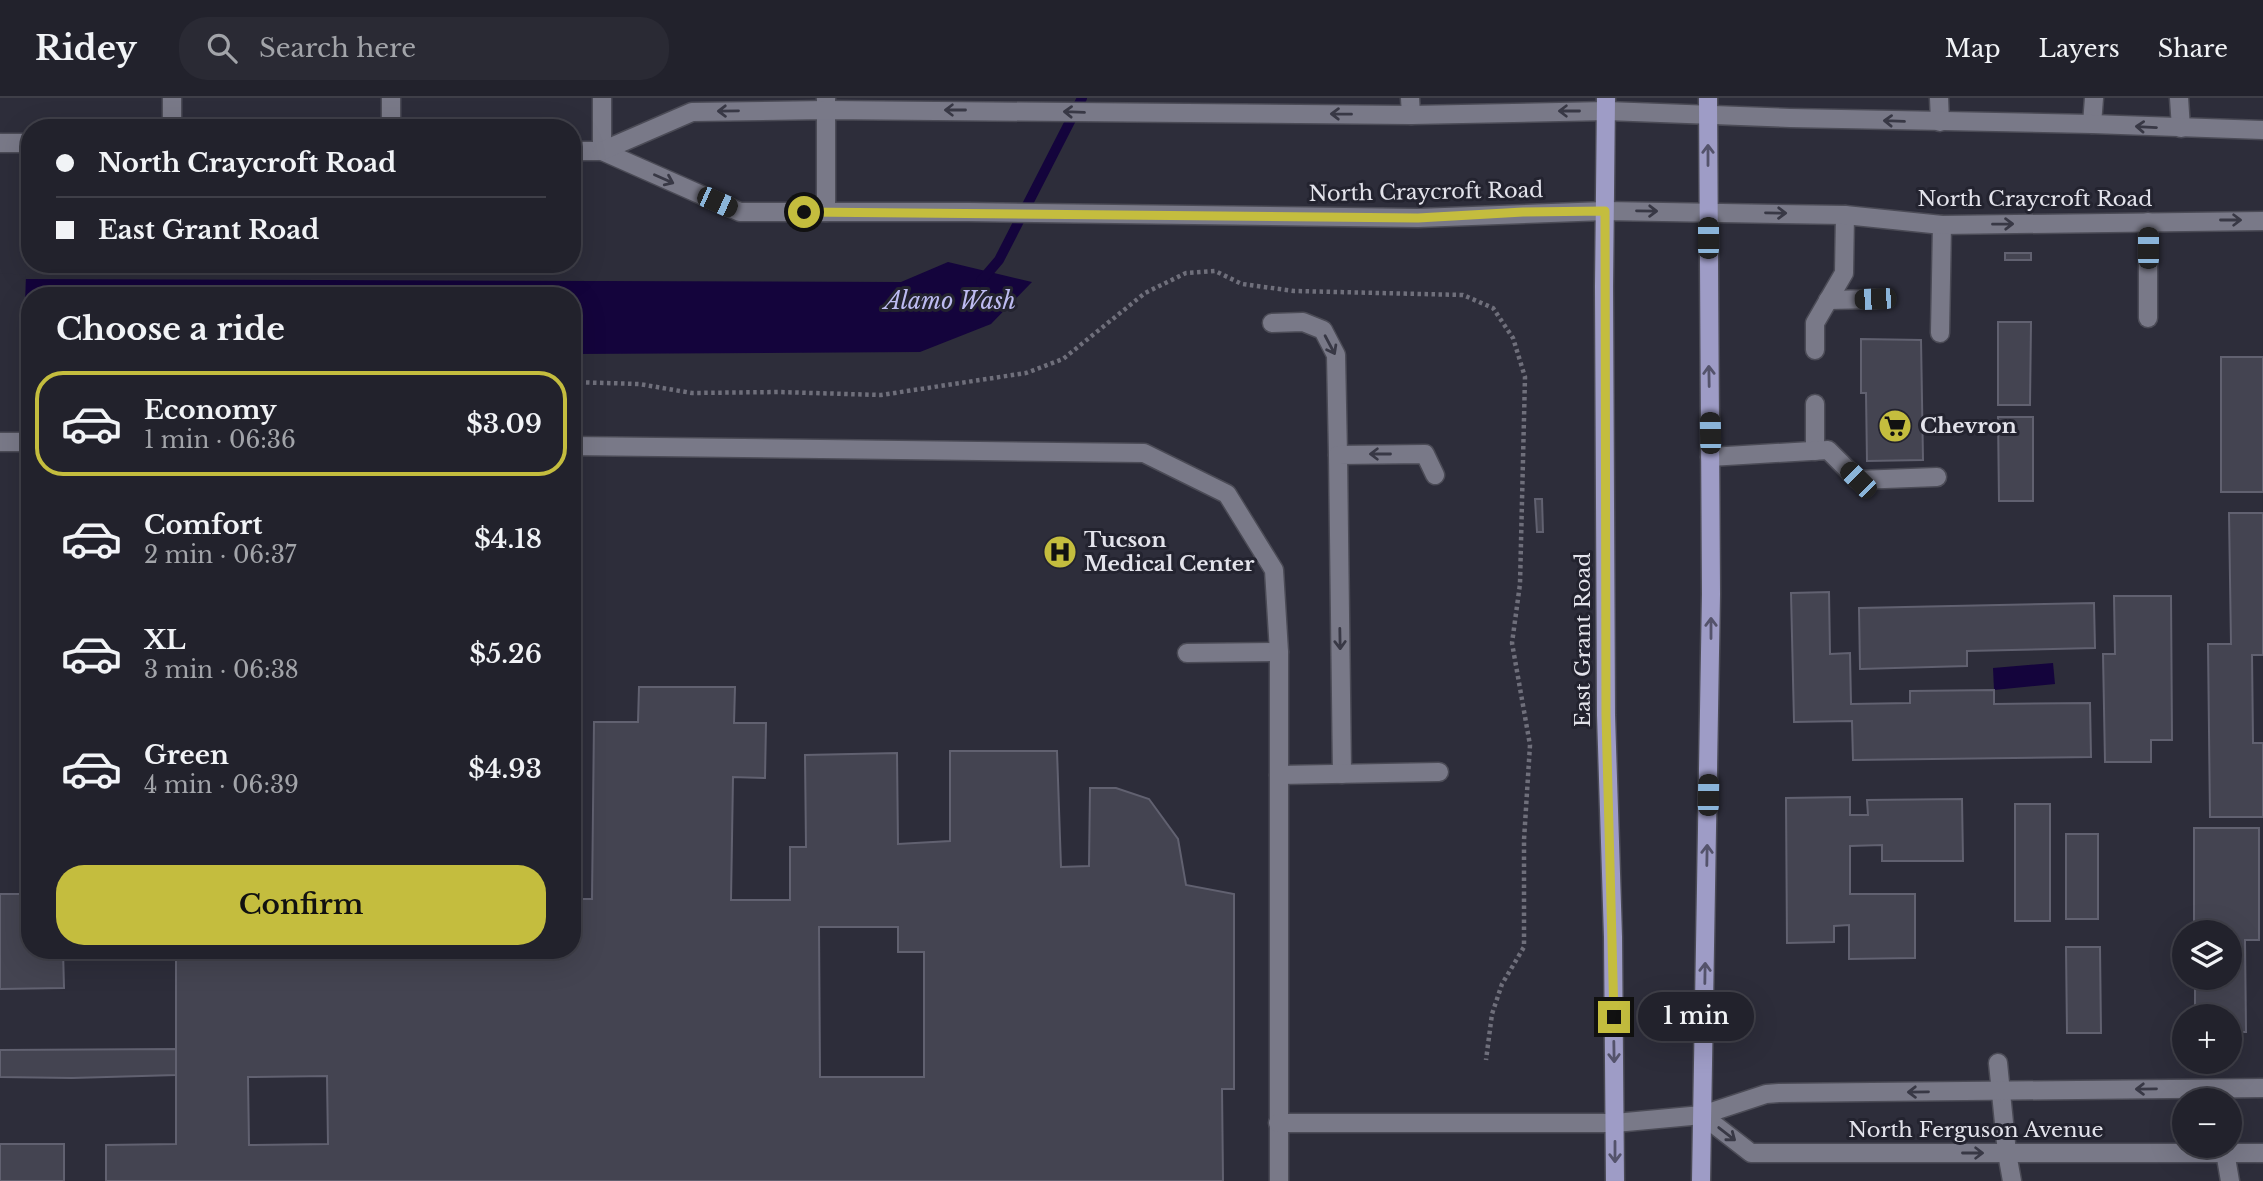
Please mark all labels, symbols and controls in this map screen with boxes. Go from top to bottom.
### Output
search box [179,17,669,80]
text: Ridey [35,28,137,69]
icon: search [203,29,241,67]
text: Search here [259,32,416,64]
text: Map [1945,34,2001,63]
text: Layers [2039,34,2120,63]
text: Share [2158,34,2228,63]
one-way arrow [944,103,967,117]
one-way arrow [716,104,739,118]
one-way arrow [1557,104,1580,118]
one-way arrow [1062,105,1085,119]
one-way arrow [1330,107,1353,121]
one-way arrow [1883,114,1906,128]
one-way arrow [2135,120,2158,133]
one-way arrow [1701,144,1715,167]
text: North Craycroft Road [98,147,396,179]
one-way arrow [653,173,674,186]
street label: North Craycroft Road [1308,177,1544,207]
car [694,184,741,220]
street label: North Craycroft Road [1918,186,2152,212]
route start [788,196,820,228]
one-way arrow [1636,205,1659,218]
one-way arrow [1765,206,1788,220]
one-way arrow [2219,213,2242,227]
text: East Grant Road [98,214,319,246]
car [1698,217,1719,259]
one-way arrow [1992,217,2015,231]
car [2138,227,2159,269]
water label: Alamo Wash [881,287,1016,315]
car [1854,288,1897,310]
text: Choose a ride [56,309,285,349]
one-way arrow [1324,334,1338,354]
one-way arrow [1702,365,1716,388]
icon: car [60,392,123,455]
text: Economy [144,394,277,426]
supermarket icon: Chevron [1876,407,1914,445]
text: $3.09 [466,408,542,440]
car [1700,412,1721,454]
place label: Chevron [1920,413,2017,439]
text: 1 min · 06:36 [144,426,296,454]
one-way arrow [1369,447,1392,461]
car [1836,458,1881,502]
icon: car [60,507,123,570]
text: Comfort [144,509,262,541]
text: $4.18 [474,523,542,555]
place label: Tucson Medical Center [1084,527,1255,577]
hospital icon: Tucson Medical Center [1041,533,1079,571]
text: 2 min · 06:37 [144,541,296,569]
street label: East Grant Road [1570,553,1596,727]
one-way arrow [1704,617,1718,640]
icon: car [60,622,123,685]
text: XL [144,624,186,656]
one-way arrow [1334,628,1347,651]
text: $5.26 [470,638,542,670]
text: 3 min · 06:38 [144,656,299,684]
icon: car [60,737,123,800]
text: Green [144,739,229,771]
text: $4.93 [468,753,542,785]
text: 4 min · 06:39 [144,771,299,799]
car [1698,774,1719,816]
one-way arrow [1700,844,1714,867]
button: Confirm [56,865,546,945]
map controls [2172,920,2242,1158]
button: layers [2172,920,2242,990]
one-way arrow [1698,962,1711,985]
callout: 1 min [1638,992,1754,1042]
route end [1598,1001,1630,1033]
text: 1 min [1663,1002,1729,1030]
button: + [2172,1004,2242,1074]
one-way arrow [1607,1041,1621,1064]
one-way arrow [2135,1082,2158,1096]
one-way arrow [1907,1085,1930,1099]
button: − [2172,1088,2242,1158]
street label: North Ferguson Avenue [1848,1117,2104,1143]
one-way arrow [1717,1127,1736,1142]
one-way arrow [1608,1140,1622,1163]
one-way arrow [1961,1146,1984,1160]

